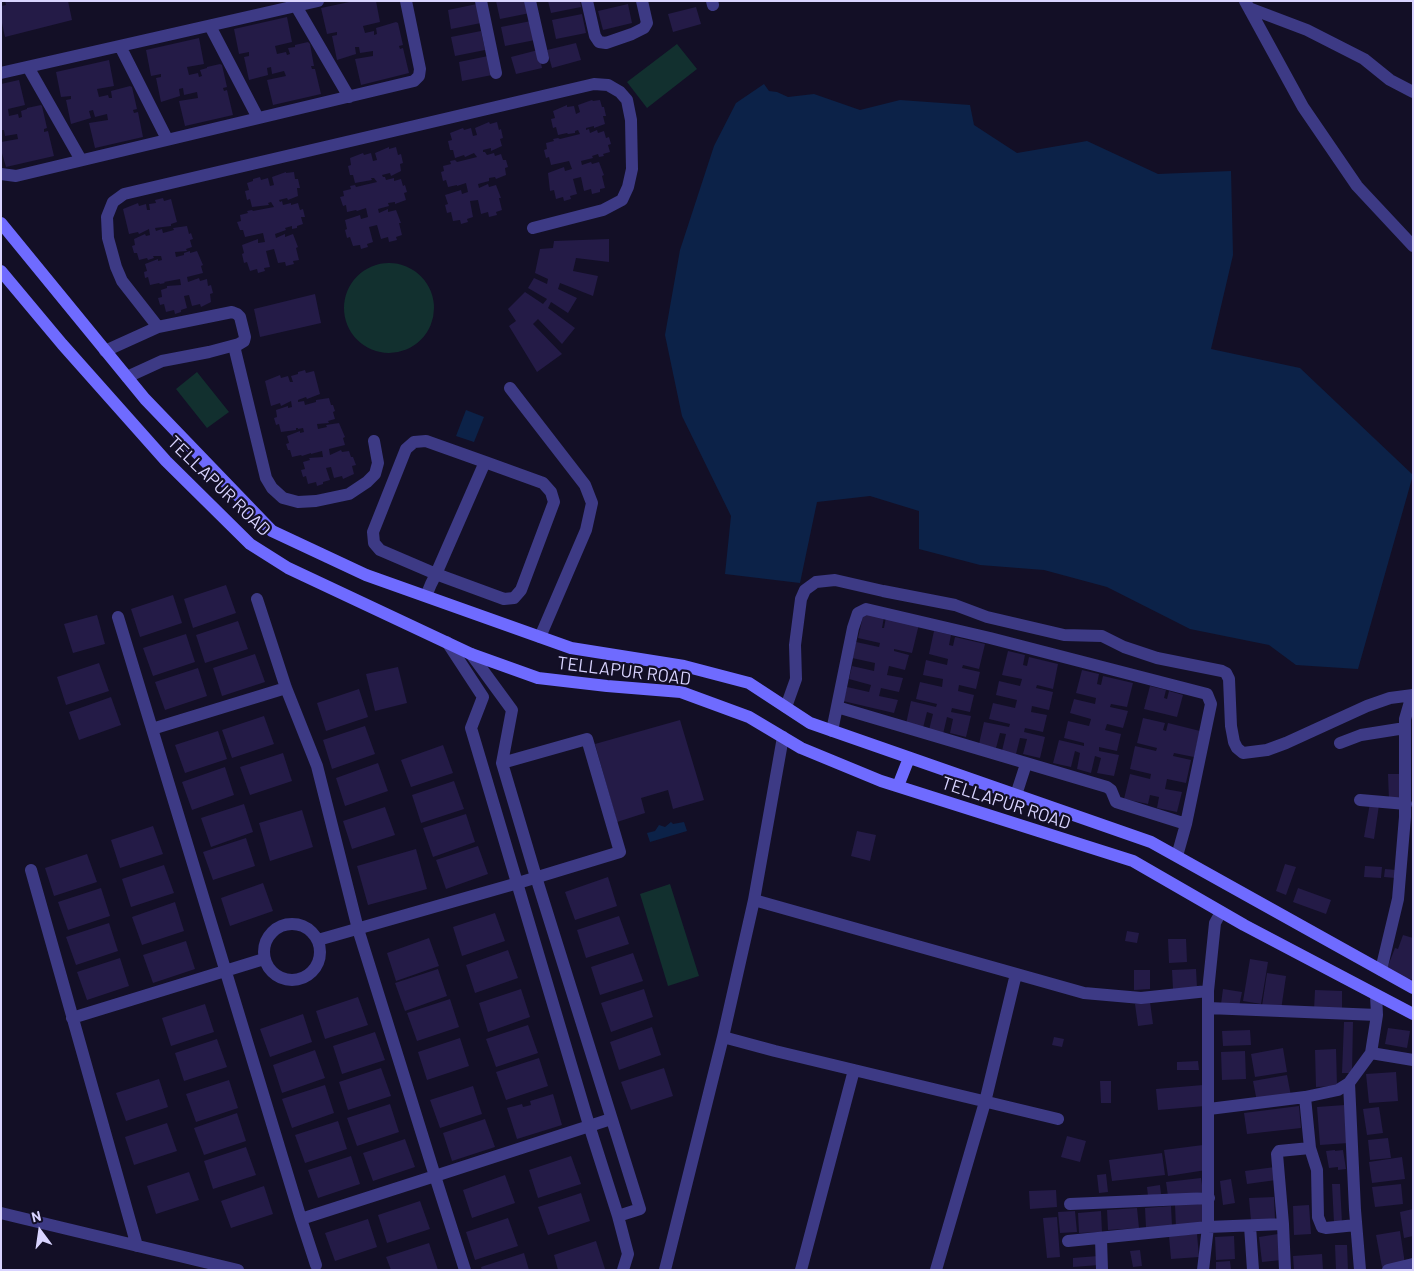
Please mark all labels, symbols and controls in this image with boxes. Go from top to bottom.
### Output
street label: TELLAPUR ROAD [163,432,275,540]
street label: TELLAPUR ROAD [556,652,692,690]
street label: TELLAPUR ROAD [939,772,1073,834]
north arrow [15,1206,65,1256]
text: N [30,1207,43,1225]

